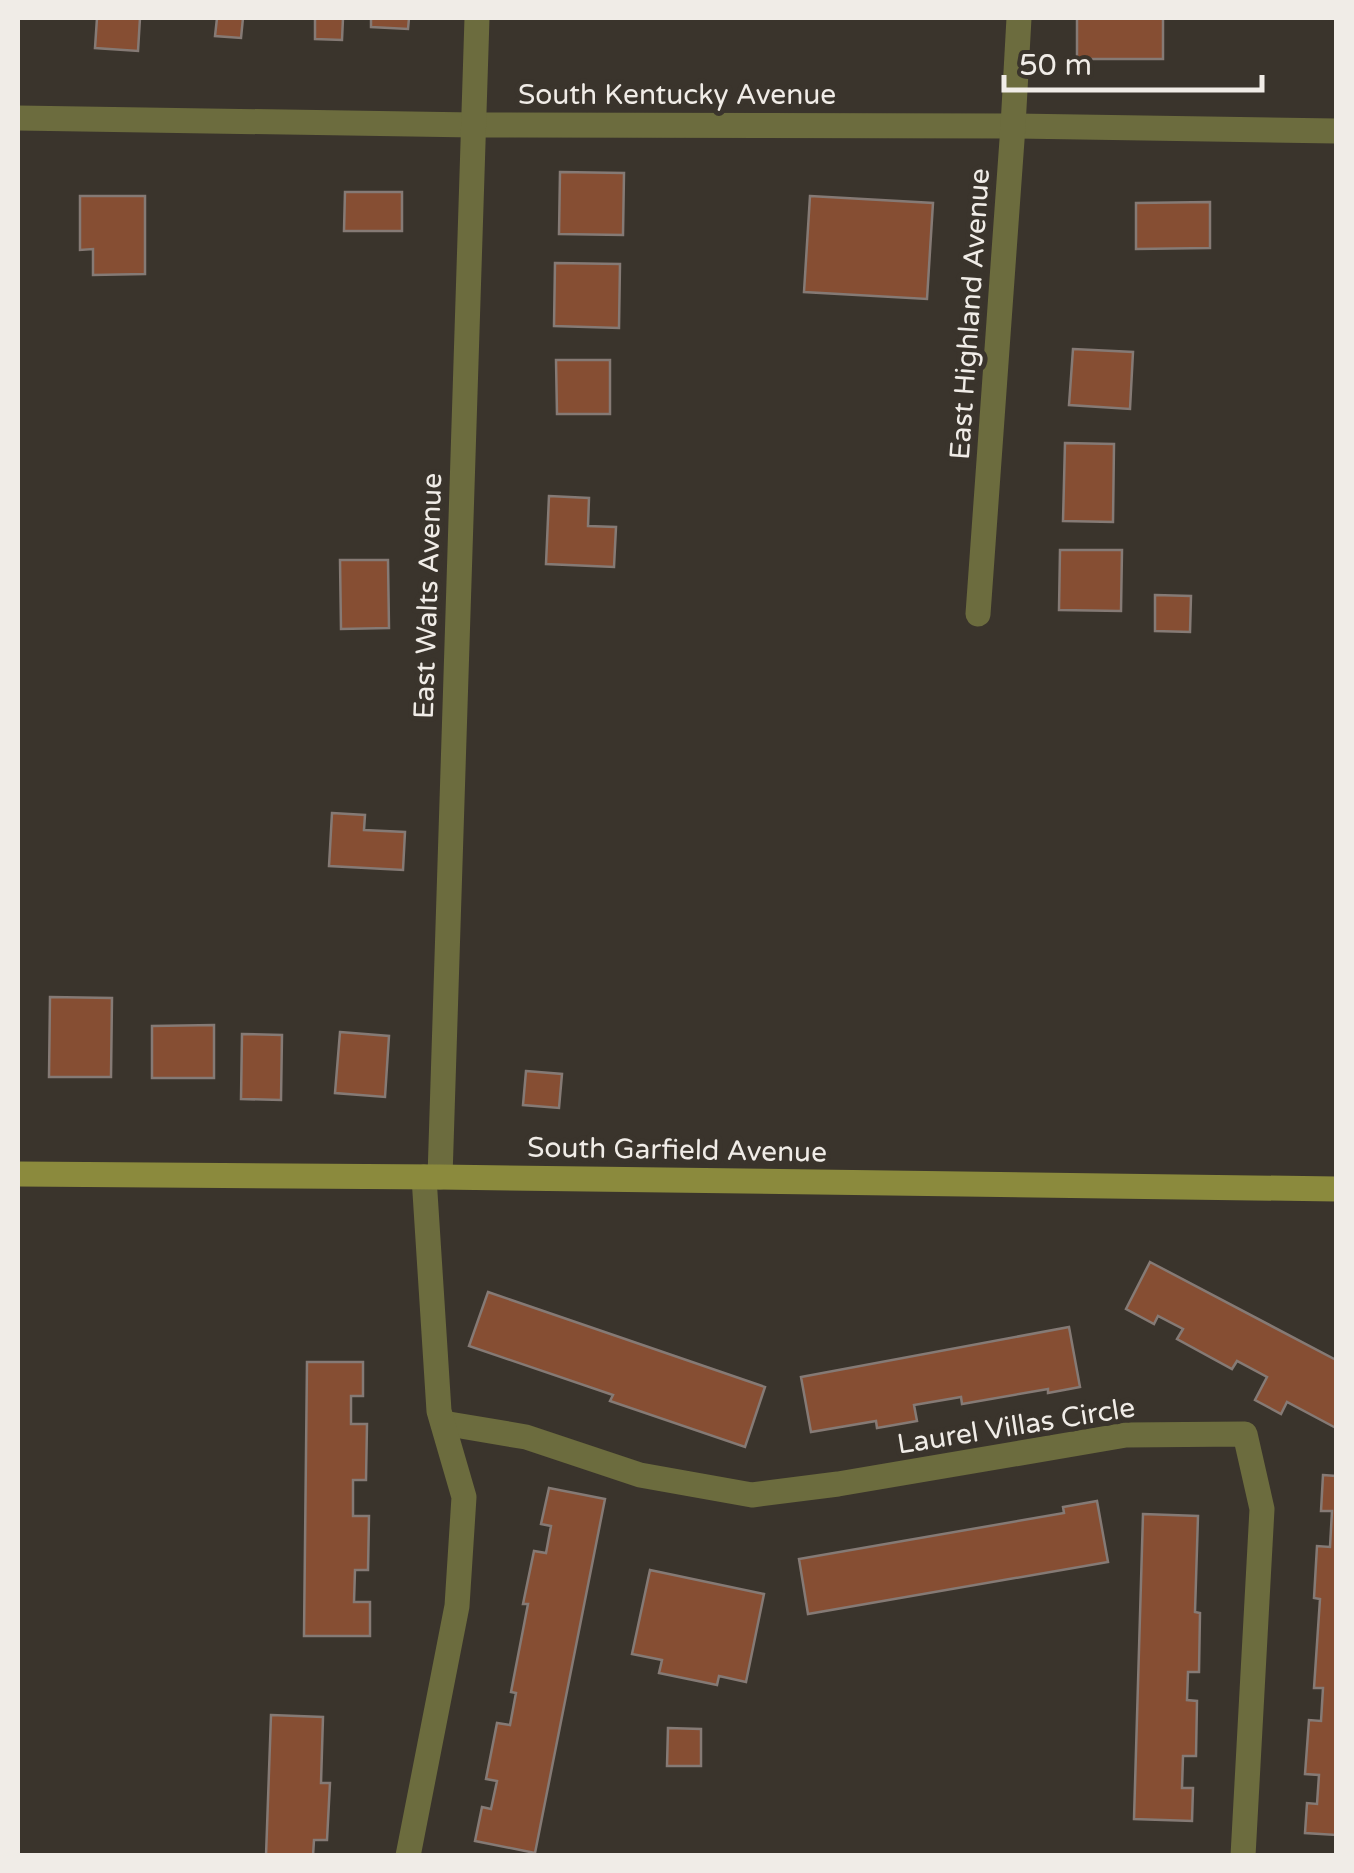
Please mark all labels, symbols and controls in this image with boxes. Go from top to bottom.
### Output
scale bar [1004,30,1262,92]
text: 50 m [1019,47,1092,84]
street label: South Kentucky Avenue [518,78,836,112]
street label: East Highland Avenue [943,167,997,461]
street label: East Walts Avenue [407,472,449,720]
street label: South Garfield Avenue [527,1130,827,1170]
street label: Laurel Villas Circle [895,1390,1137,1462]

